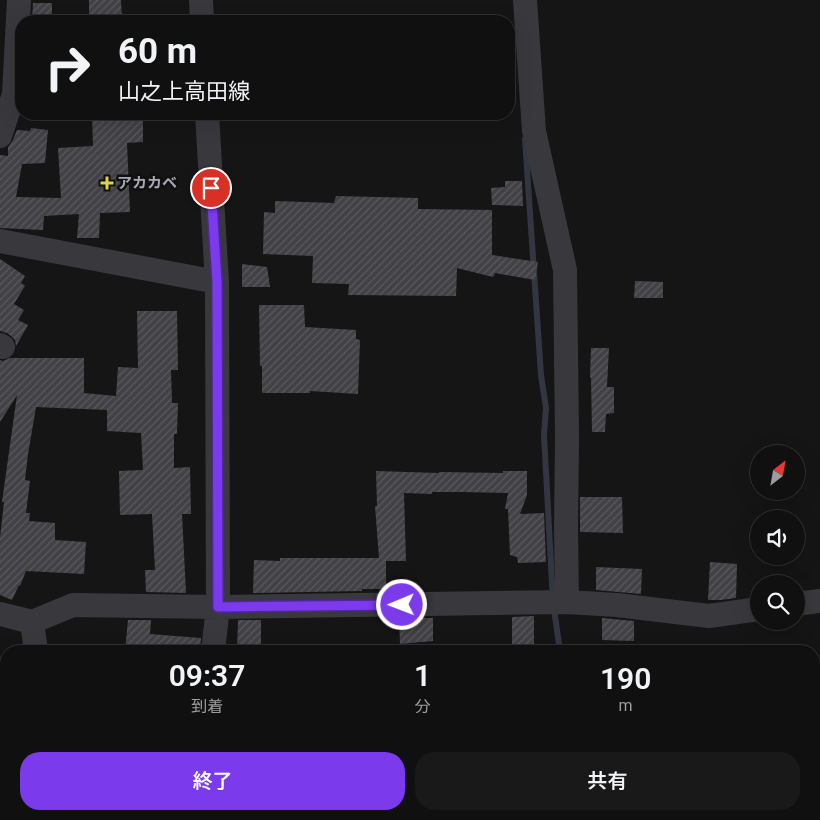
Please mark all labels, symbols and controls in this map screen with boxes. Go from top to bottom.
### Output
text: 60 m [118,31,197,72]
icon: right [35,35,100,100]
text: 山之上高田線 [118,79,250,104]
pin [190,167,232,209]
place label: アカカベ [117,174,177,192]
icon: arrive [197,174,225,202]
marker: アカカベ [101,177,113,189]
north arrow [750,445,805,500]
map controls [750,445,805,630]
button: sound [750,510,805,565]
button: search [750,575,805,630]
position arrow [375,578,427,630]
text: 09:37 [169,658,245,693]
text: 1 [414,658,431,693]
text: 190 [600,661,651,696]
text: m [619,696,633,715]
text: 到着 [191,697,223,716]
text: 分 [415,697,431,716]
button: 終了 [20,752,405,810]
button: 共有 [415,752,800,810]

